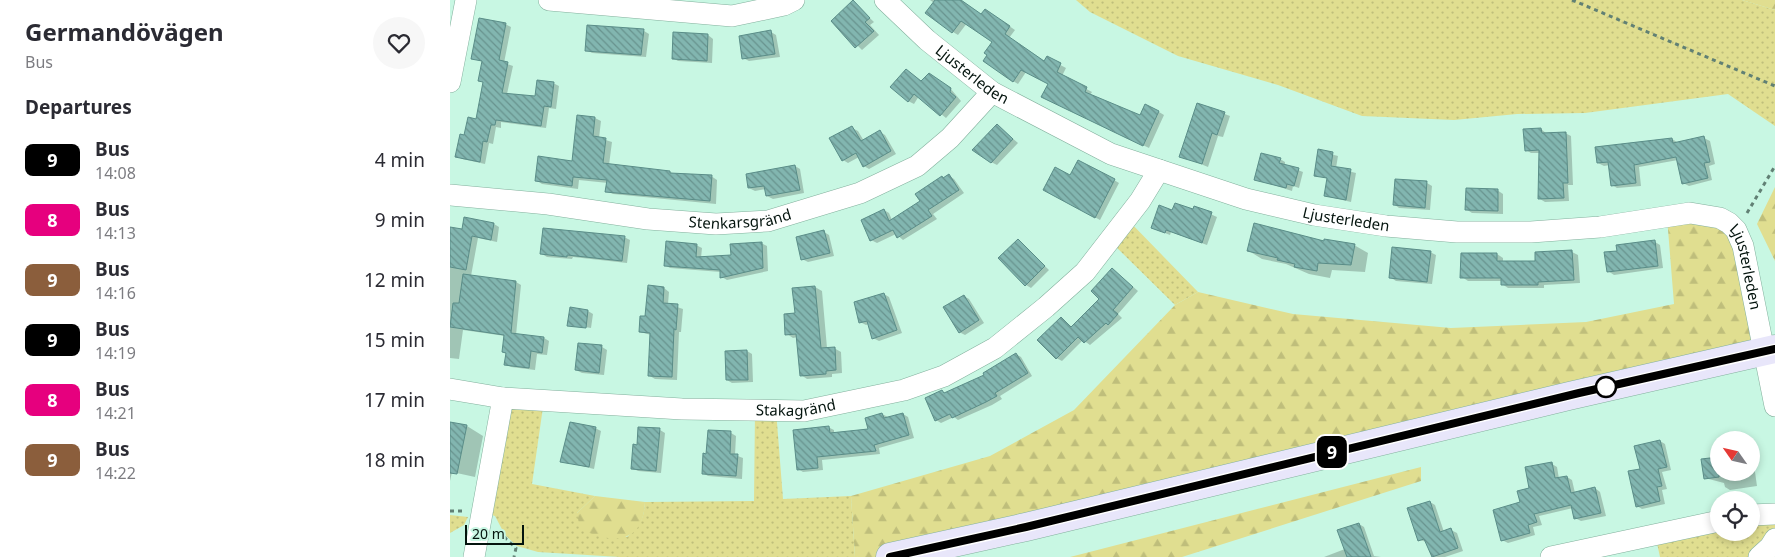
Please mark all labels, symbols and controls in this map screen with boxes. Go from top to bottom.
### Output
text: Germandövägen [25,15,224,48]
button: heart [373,17,425,69]
street label: Ljusterleden [932,40,1013,108]
text: Bus [25,51,53,73]
text: Departures [25,94,132,120]
text: Bus [95,136,130,162]
text: 4 min [375,147,425,173]
text: 9 [47,148,58,172]
text: 14:08 [95,162,136,184]
text: Bus [95,196,130,222]
street label: Ljusterleden [1301,202,1391,235]
street label: Stenkarsgränd [688,204,793,233]
text: 9 min [375,207,425,233]
text: 8 [47,208,58,232]
street label: Ljusterleden [1726,218,1766,311]
text: 14:13 [95,222,136,244]
text: Bus [95,256,130,282]
text: 12 min [364,267,425,293]
text: 9 [47,268,58,292]
text: 14:16 [95,282,136,304]
text: Bus [95,316,130,342]
text: 15 min [364,327,425,353]
text: 9 [47,328,58,352]
text: 14:19 [95,342,136,364]
text: Bus [95,376,130,402]
unlabelled marker [1595,376,1617,398]
text: 17 min [364,387,425,413]
text: 8 [47,388,58,412]
street label: Stakagränd [756,394,837,420]
text: 14:21 [95,402,136,424]
north arrow [1710,431,1760,481]
map controls [1710,431,1760,541]
text: Bus [95,436,130,462]
line badge: 9 [1316,436,1348,468]
text: 9 [1327,440,1337,464]
text: 18 min [364,447,425,473]
text: 9 [47,448,58,472]
text: 14:22 [95,462,136,484]
button: locate [1710,491,1760,541]
scale bar [465,522,524,545]
text: 20 m [472,524,505,543]

